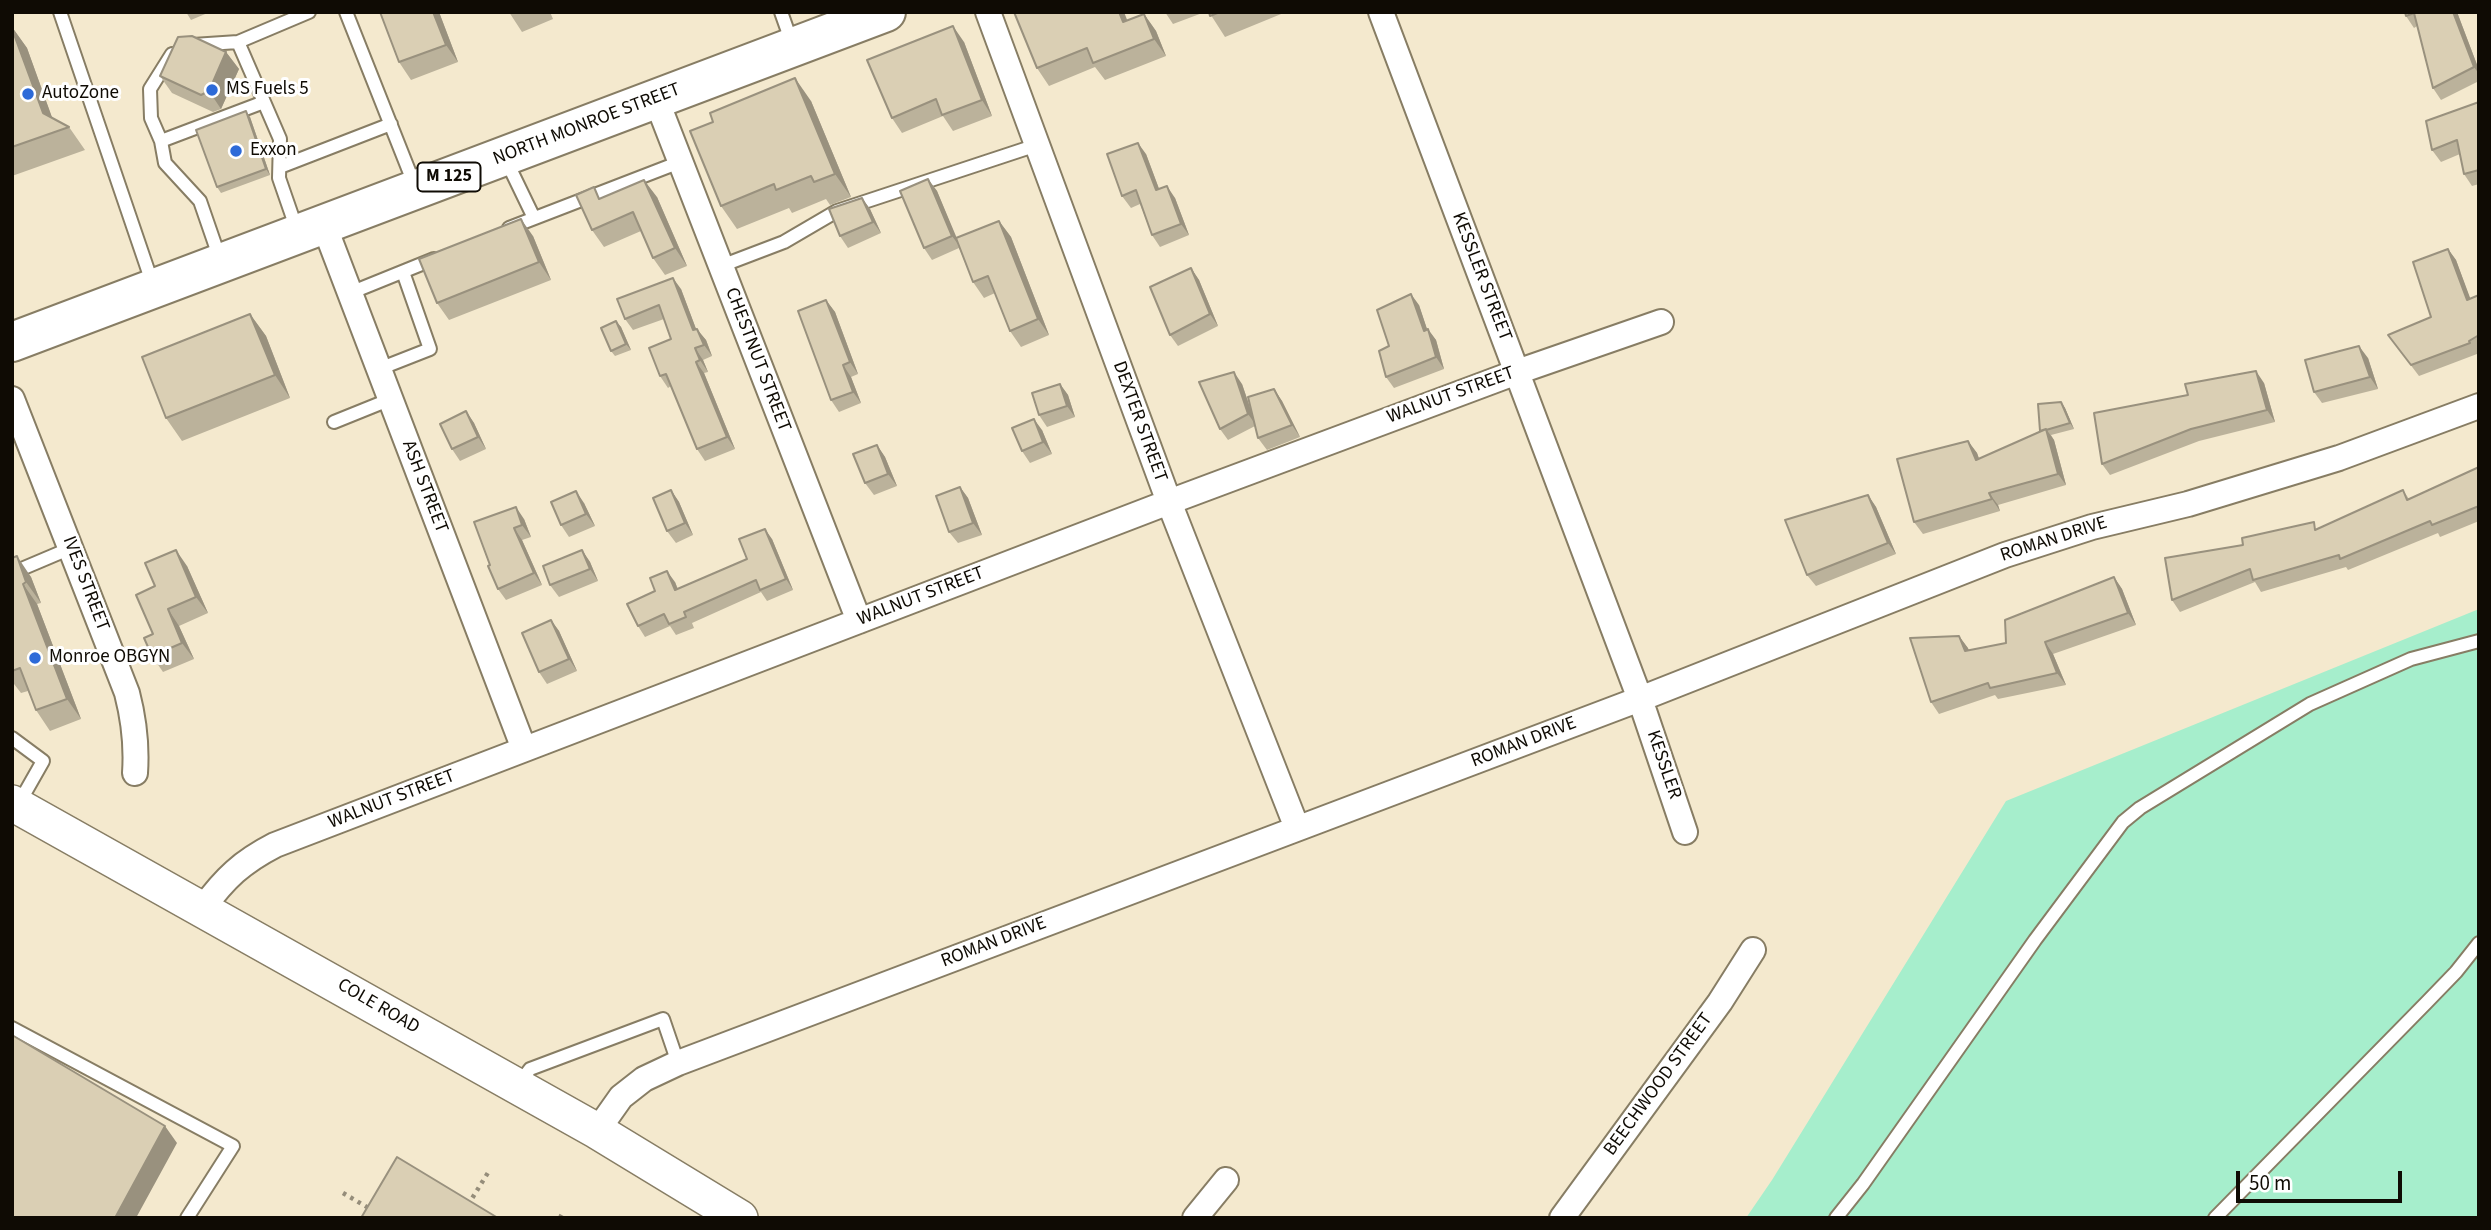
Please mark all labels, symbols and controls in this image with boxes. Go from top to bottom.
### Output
place label: MS Fuels 5 [226,79,309,101]
street label: NORTH MONROE STREET [490,79,684,171]
marker: MS Fuels 5 [204,82,220,98]
place label: AutoZone [42,83,119,105]
marker: AutoZone [20,86,36,102]
place label: Exxon [250,140,297,162]
marker: Exxon [228,143,244,159]
road number: M 125 [418,162,480,192]
street label: KESSLER STREET [1446,209,1516,345]
street label: CHESTNUT STREET [719,285,795,435]
street label: DEXTER STREET [1107,359,1171,485]
street label: WALNUT STREET [1384,362,1518,430]
street label: ASH STREET [396,437,452,537]
street label: ROMAN DRIVE [1998,512,2110,568]
street label: IVES STREET [56,533,114,635]
street label: WALNUT STREET [854,562,988,632]
place label: Monroe OBGYN [49,647,170,669]
marker: Monroe OBGYN [27,650,43,666]
street label: ROMAN DRIVE [1468,712,1580,774]
street label: KESSLER [1641,728,1685,802]
street label: WALNUT STREET [325,765,459,835]
street label: ROMAN DRIVE [938,912,1050,974]
street label: COLE ROAD [333,974,423,1040]
street label: BEECHWOOD STREET [1600,1009,1718,1161]
scale bar [2239,1156,2405,1200]
text: 50 m [2249,1168,2291,1198]

